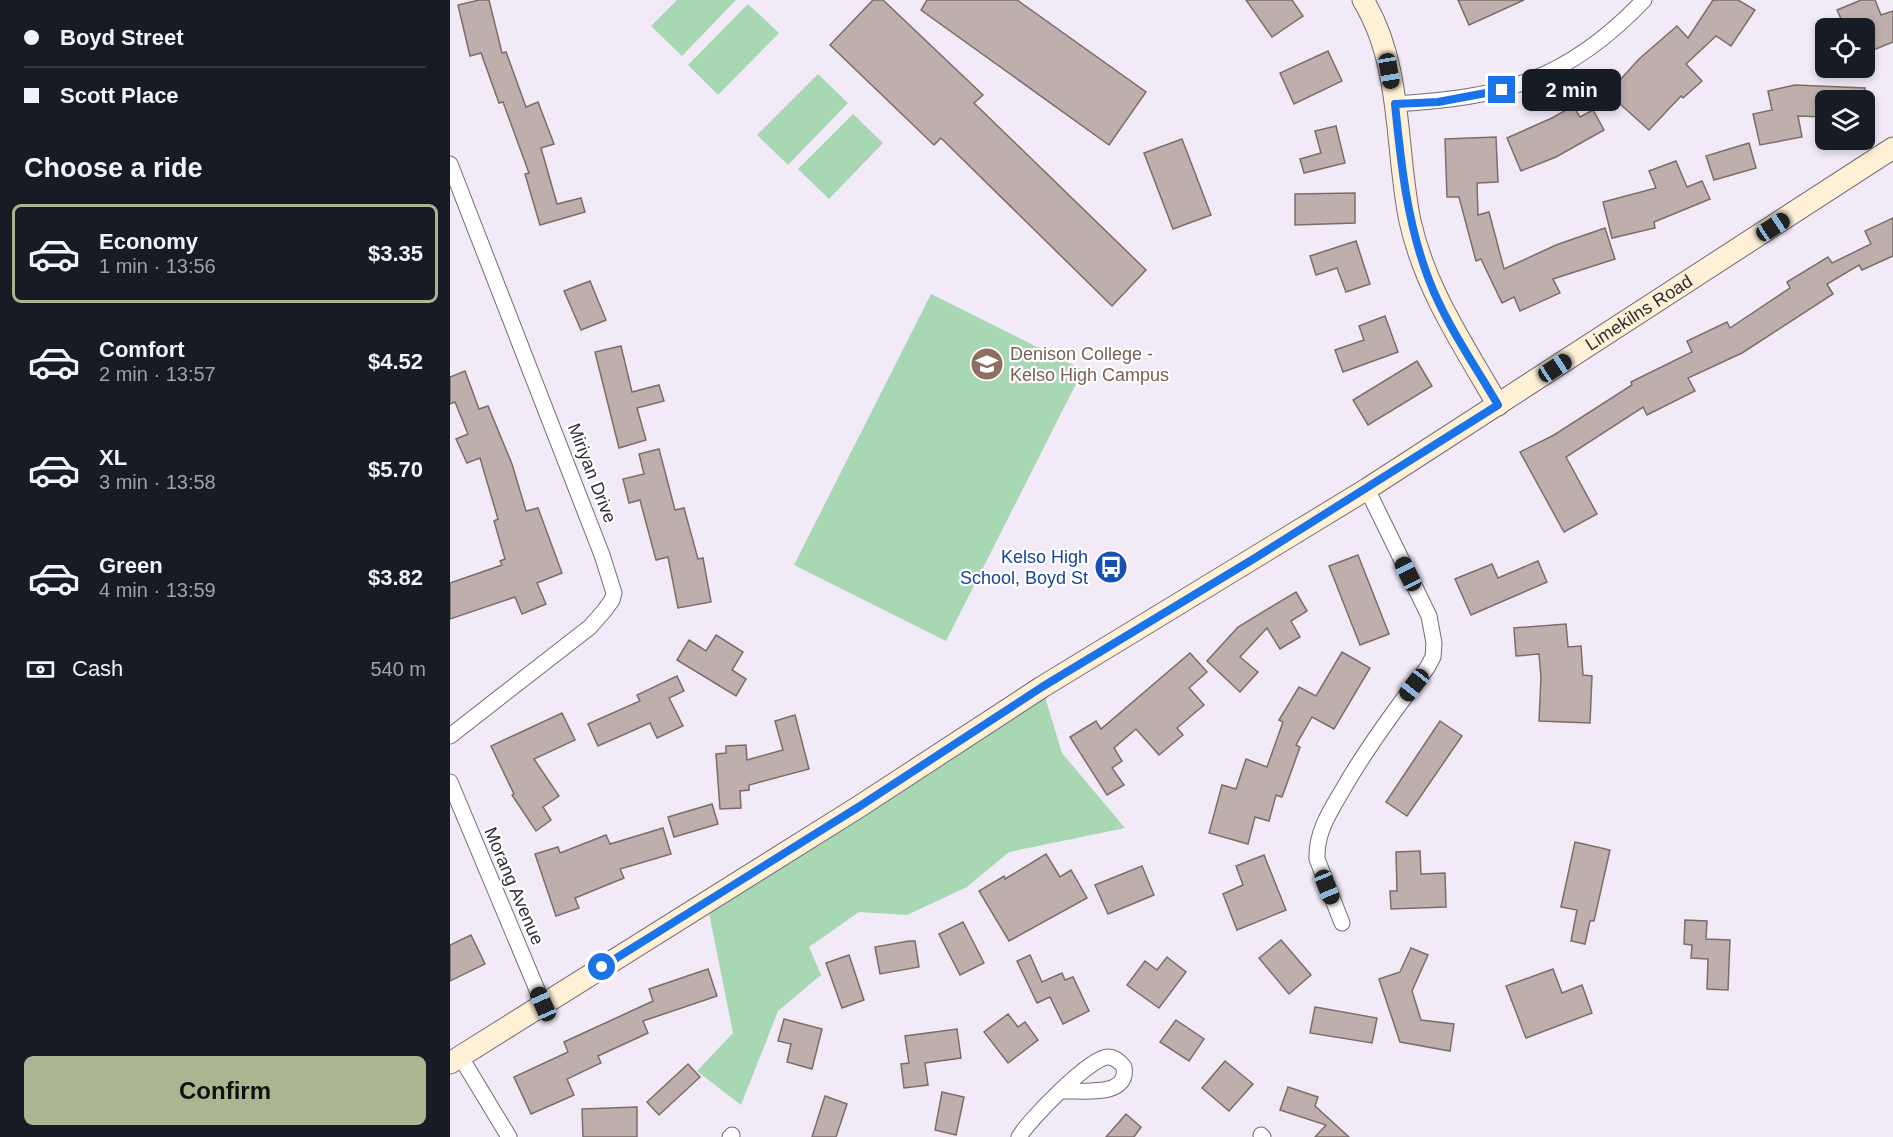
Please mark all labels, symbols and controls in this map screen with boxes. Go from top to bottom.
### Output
map controls [1815,18,1875,150]
button: locate [1815,18,1875,78]
text: Boyd Street [60,25,183,50]
car [1377,52,1401,90]
callout: 2 min [1523,69,1622,111]
route end [1488,76,1515,103]
text: 2 min [1545,79,1598,101]
text: Scott Place [60,83,179,108]
button: layers [1815,90,1875,150]
text: Choose a ride [24,153,203,183]
car [1753,210,1793,244]
icon: car [27,227,81,281]
text: Economy [99,229,198,254]
text: $3.35 [368,241,423,266]
text: 1 min · 13:56 [99,255,216,277]
street label: Limekilns Road [1582,271,1696,355]
icon: car [27,335,81,389]
text: Comfort [99,337,185,362]
place label: Denison College - Kelso High Campus [1010,344,1169,385]
school or university icon: Denison College - Kelso High Campus [969,346,1005,382]
text: $4.52 [368,349,423,374]
car [1535,351,1575,385]
text: 2 min · 13:57 [99,363,216,385]
street label: Miriyan Drive [564,420,620,526]
icon: car [27,443,81,497]
text: XL [99,445,127,470]
text: $5.70 [368,457,423,482]
text: 3 min · 13:58 [99,471,216,493]
place label: Kelso High School, Boyd St [960,547,1088,588]
bus stop icon: Kelso High School, Boyd St [1093,549,1129,585]
icon: car [27,551,81,605]
text: Green [99,553,163,578]
car [1392,554,1424,594]
text: $3.82 [368,565,423,590]
text: 4 min · 13:59 [99,579,216,601]
icon: cash [24,653,57,686]
text: Cash [72,656,123,681]
text: 540 m [370,658,426,680]
car [1396,665,1432,705]
street label: Morang Avenue [480,824,548,948]
car [1312,867,1342,907]
route start [588,953,615,980]
car [527,984,559,1024]
button: Confirm [24,1056,426,1125]

